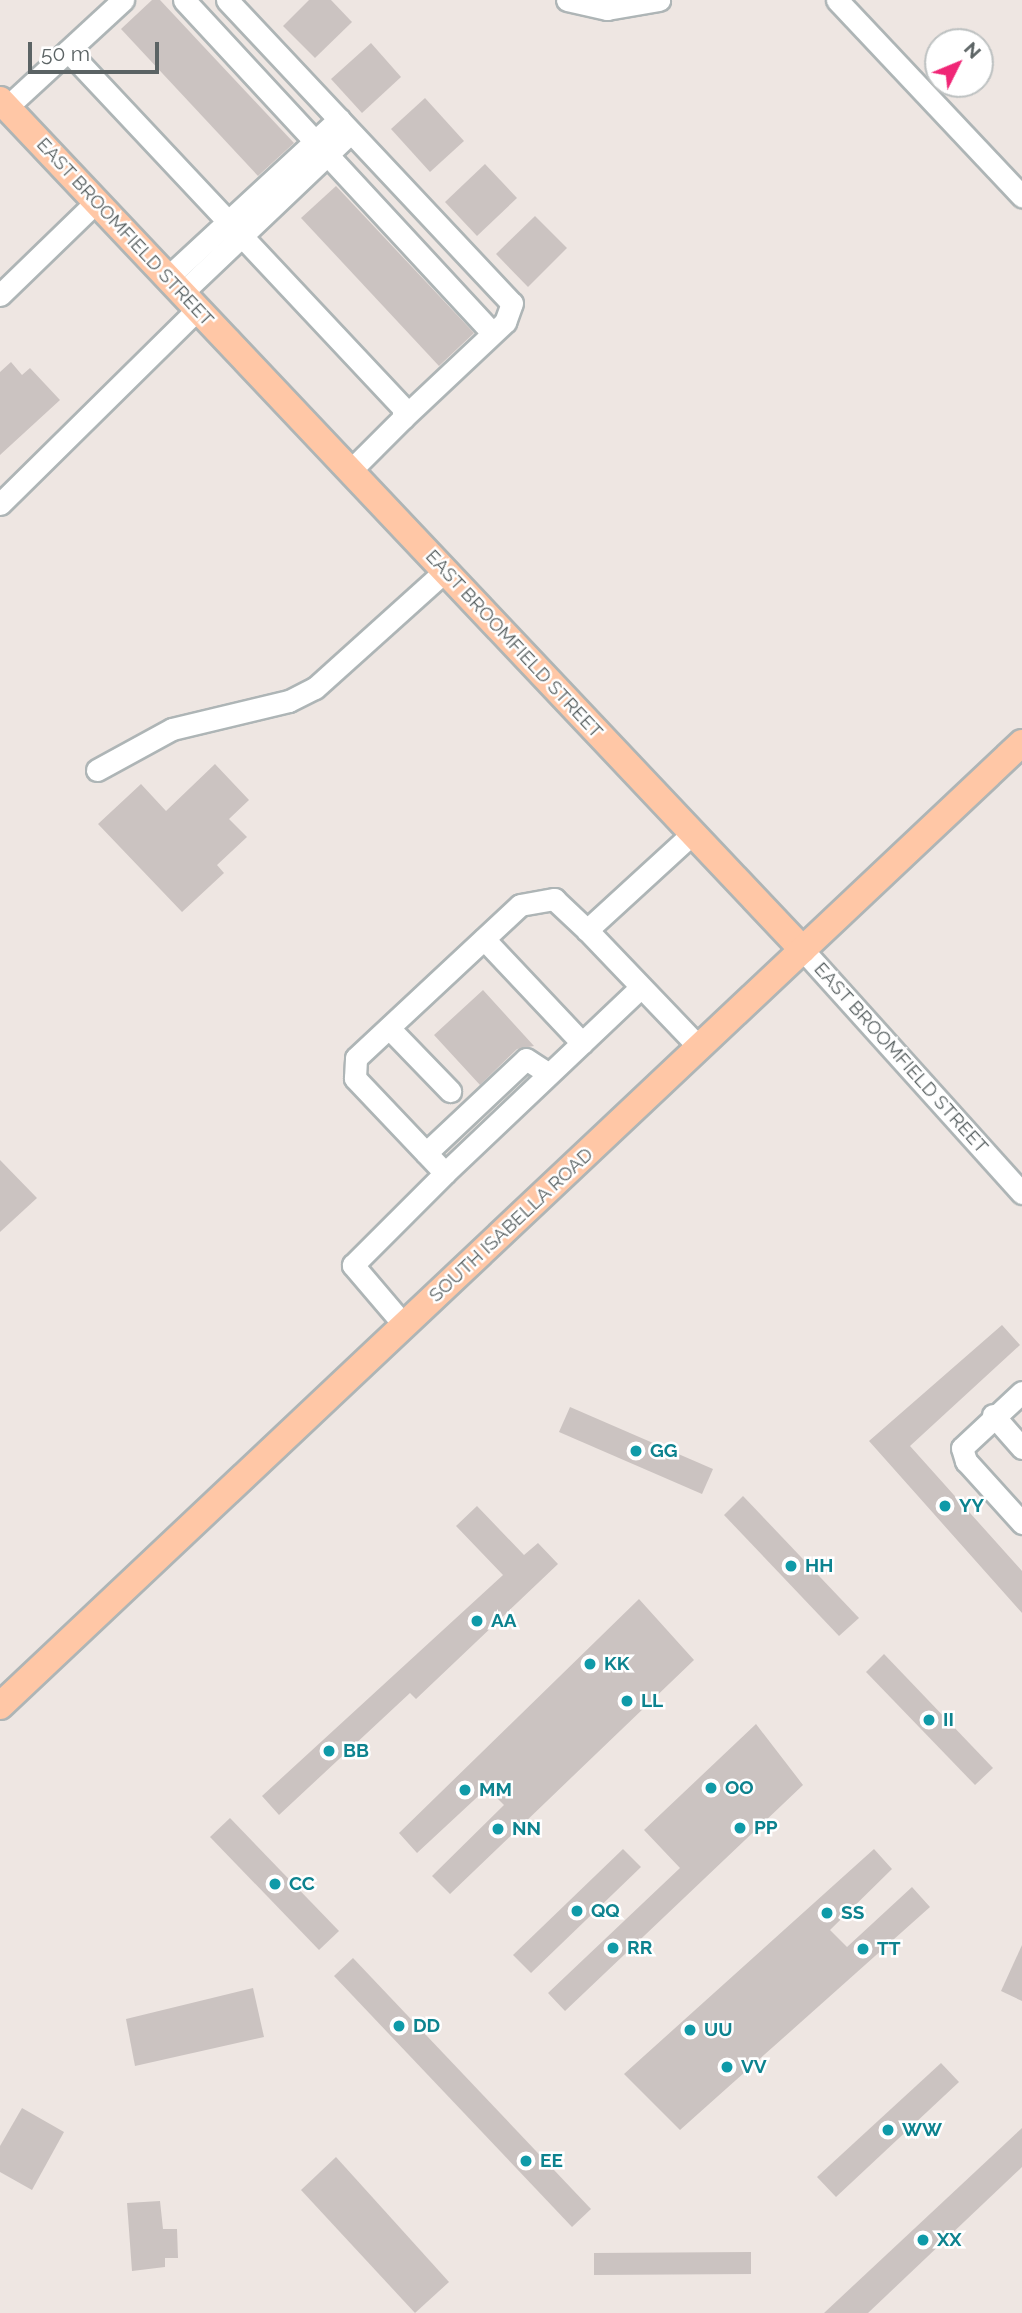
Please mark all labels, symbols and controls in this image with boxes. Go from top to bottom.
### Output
scale bar [32,28,163,72]
north arrow [924,28,994,98]
text: N [960,37,986,63]
text: 50 m [41,41,90,66]
street label: EAST BROOMFIELD STREET [32,133,218,331]
street label: EAST BROOMFIELD STREET [421,545,607,743]
street label: EAST BROOMFIELD STREET [809,958,993,1158]
street label: SOUTH ISABELLA ROAD [424,1143,598,1307]
place label: GG [650,1440,678,1462]
marker: GG [628,1443,644,1459]
place label: YY [959,1495,984,1517]
marker: YY [937,1498,953,1514]
place label: HH [805,1555,833,1577]
marker: HH [783,1558,799,1574]
place label: AA [491,1610,517,1632]
marker: AA [469,1613,485,1629]
place label: KK [604,1653,629,1675]
marker: KK [582,1656,598,1672]
place label: LL [641,1690,663,1712]
marker: LL [619,1693,635,1709]
place label: II [943,1709,954,1731]
marker: II [921,1712,937,1728]
place label: BB [343,1740,369,1762]
marker: BB [321,1743,337,1759]
place label: OO [725,1777,754,1799]
place label: MM [479,1779,512,1801]
marker: OO [703,1780,719,1796]
marker: MM [457,1782,473,1798]
place label: PP [754,1817,778,1839]
place label: NN [512,1818,541,1840]
marker: PP [732,1820,748,1836]
marker: NN [490,1821,506,1837]
place label: CC [289,1873,315,1895]
marker: CC [267,1876,283,1892]
place label: QQ [591,1900,620,1922]
place label: SS [841,1902,864,1924]
marker: QQ [569,1903,585,1919]
marker: SS [819,1905,835,1921]
place label: RR [627,1937,652,1959]
place label: TT [877,1938,901,1960]
marker: RR [605,1940,621,1956]
marker: TT [855,1941,871,1957]
place label: DD [413,2015,440,2037]
marker: DD [391,2018,407,2034]
place label: UU [704,2019,732,2041]
marker: UU [682,2022,698,2038]
place label: VV [741,2056,767,2078]
marker: VV [719,2059,735,2075]
place label: WW [902,2119,942,2141]
marker: WW [880,2122,896,2138]
place label: EE [540,2150,563,2172]
marker: EE [518,2153,534,2169]
place label: XX [937,2229,962,2251]
marker: XX [915,2232,931,2248]

